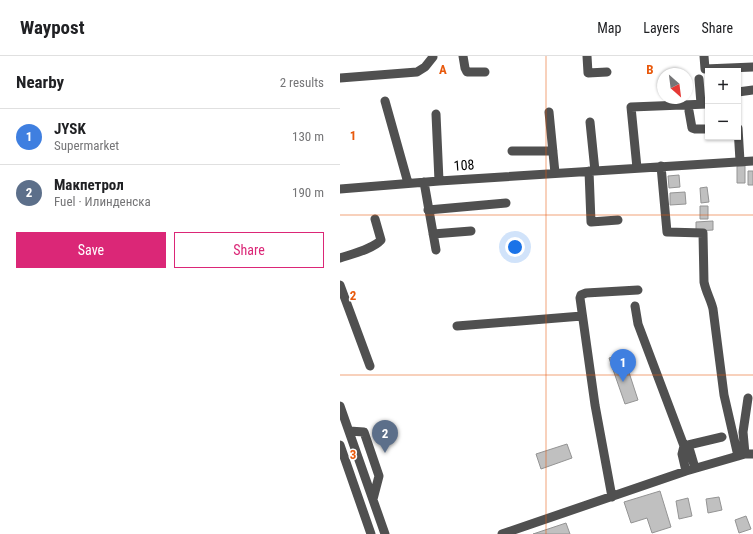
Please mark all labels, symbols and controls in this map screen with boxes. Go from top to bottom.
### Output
text: Waypost [20,16,85,39]
text: Map [597,20,621,36]
text: Layers [643,20,680,36]
text: Share [702,20,733,36]
text: A [439,62,447,77]
text: B [646,62,654,77]
north arrow [657,68,693,104]
map controls [705,68,741,140]
button: + [705,68,741,104]
text: Nearby [16,72,64,92]
text: 2 results [280,75,324,90]
button: − [705,104,741,140]
text: JYSK [54,120,86,138]
text: 1 [350,128,356,143]
text: 1 [26,129,32,144]
text: 130 m [292,129,324,144]
text: Supermarket [54,138,119,153]
street label: 108 [453,156,475,174]
text: Макпетрол [54,176,124,194]
text: 2 [26,185,32,200]
text: 190 m [292,185,324,200]
text: Fuel · Илинденска [54,194,151,209]
button: Save [16,232,166,268]
button: Share [174,232,324,268]
your location [505,237,525,257]
text: 2 [350,288,357,303]
pin: 1 [610,349,636,382]
pin: 2 [372,420,398,453]
text: 3 [350,447,356,462]

